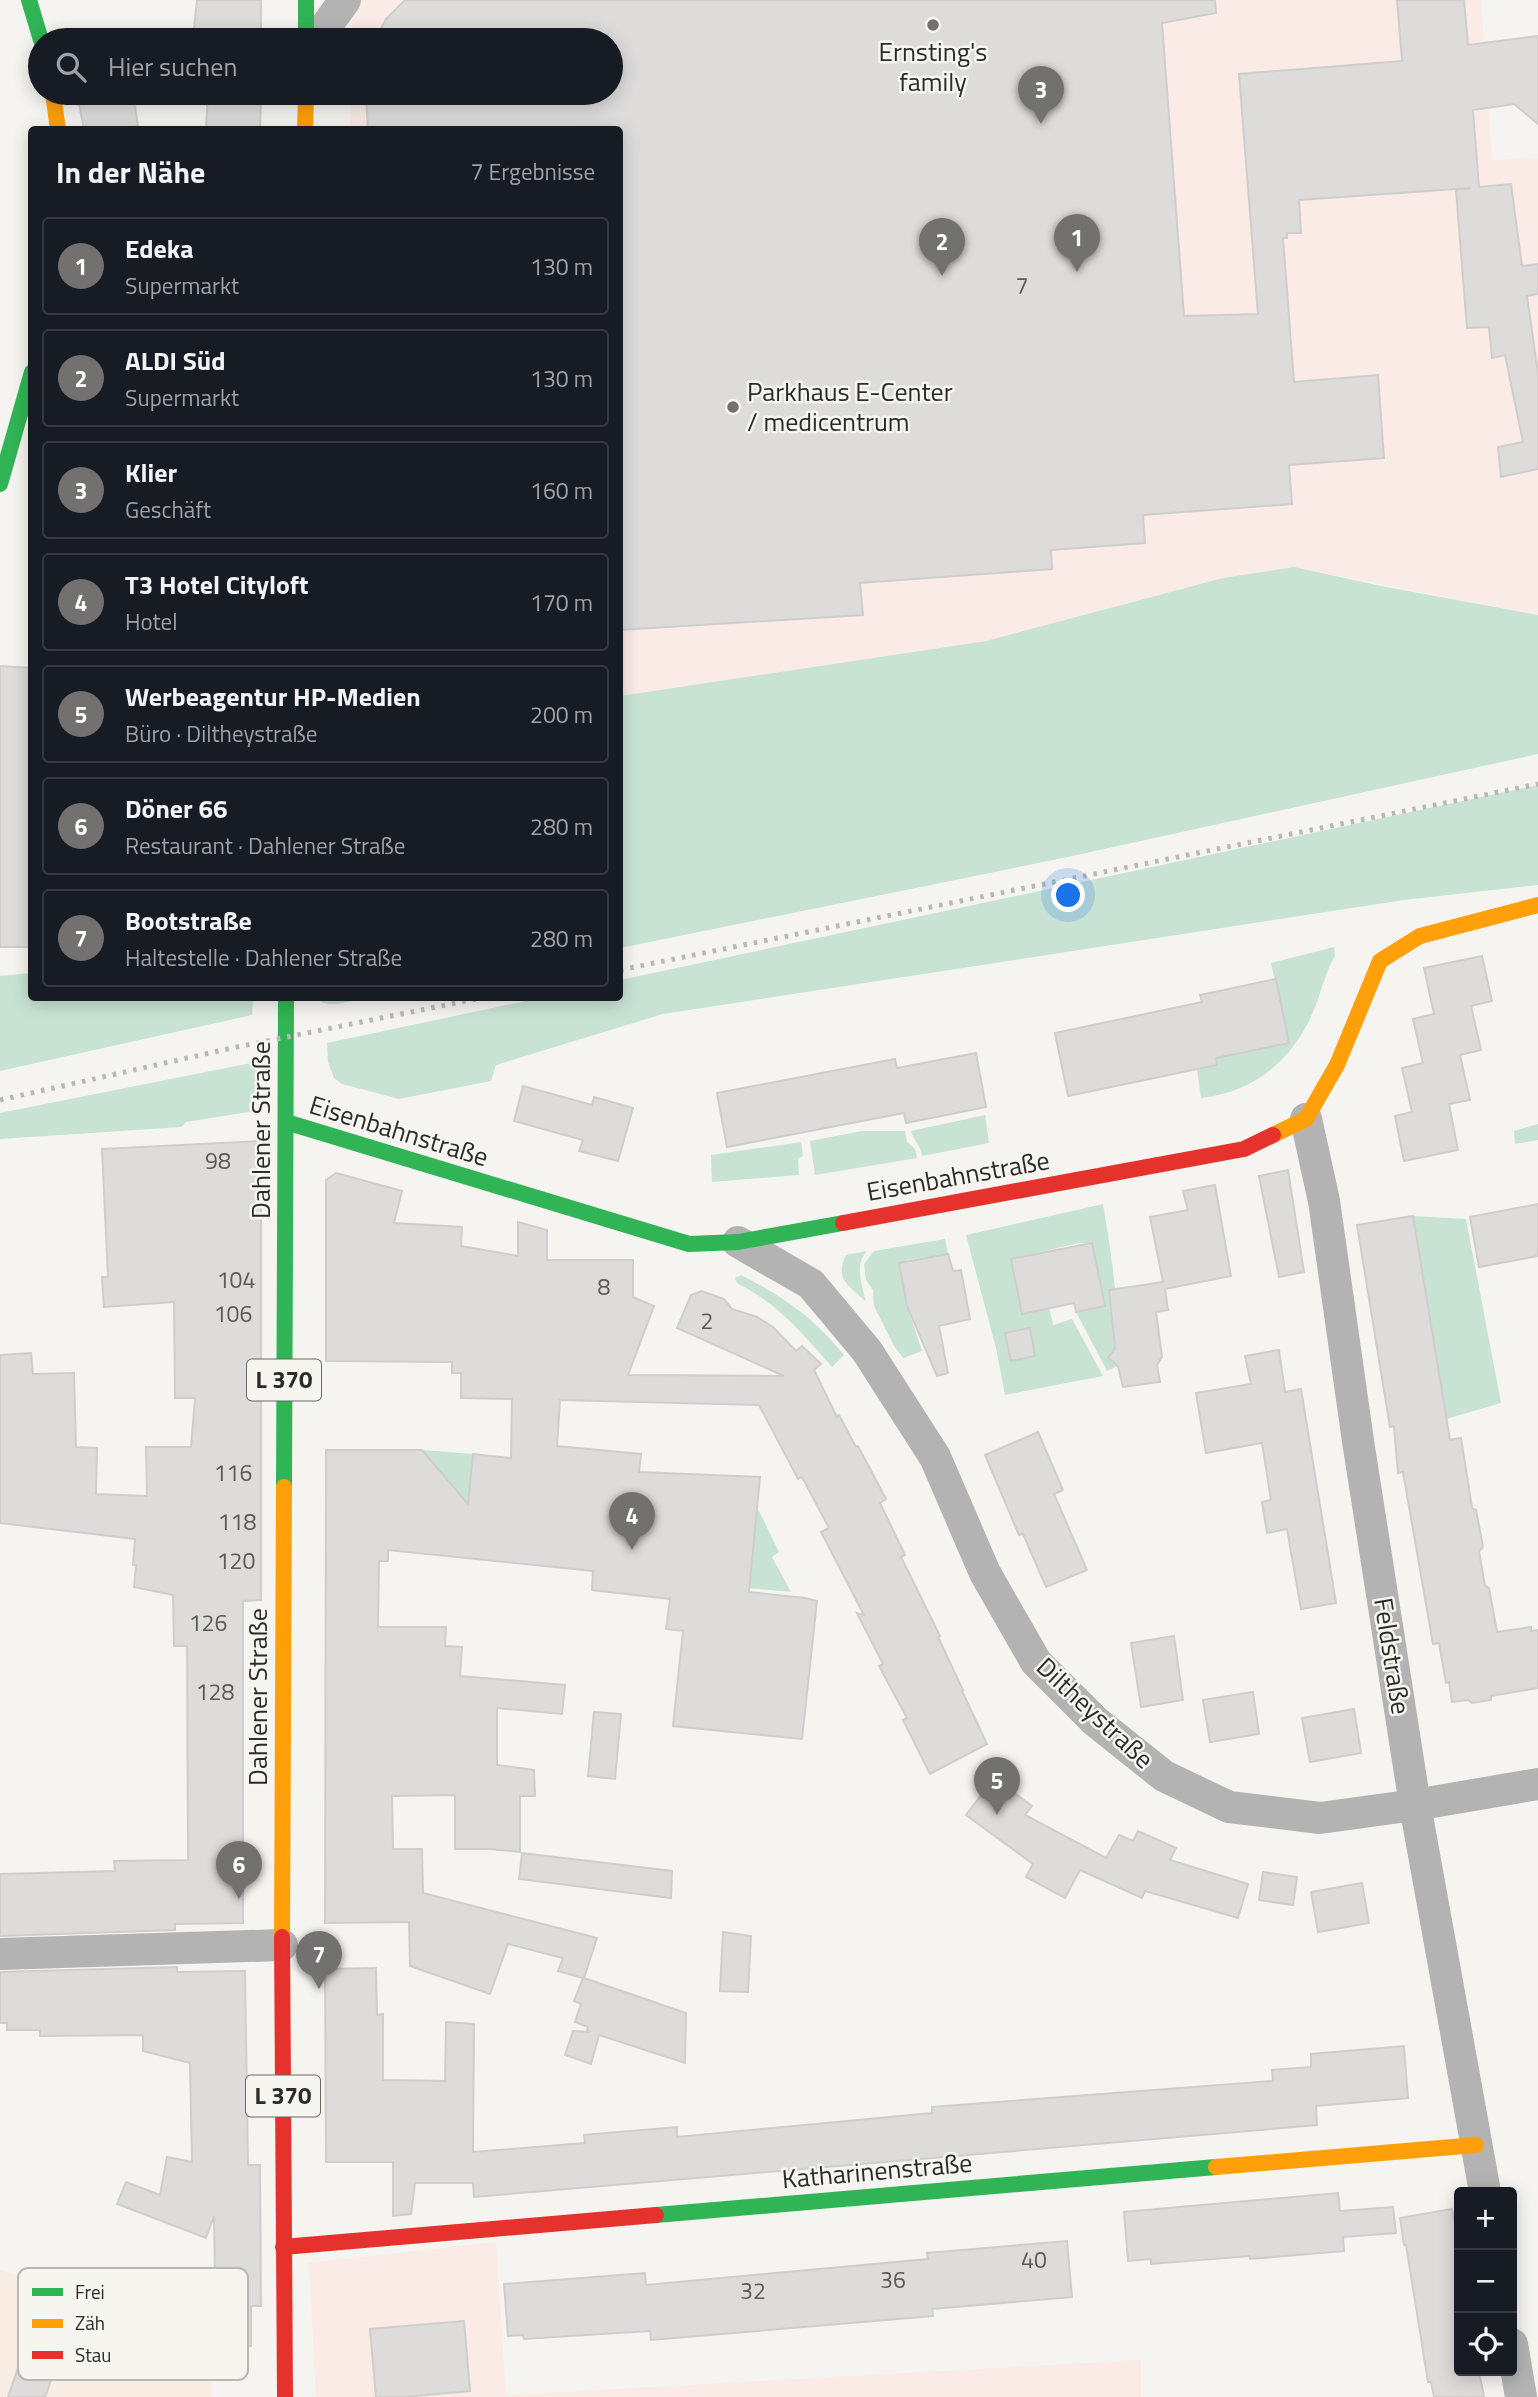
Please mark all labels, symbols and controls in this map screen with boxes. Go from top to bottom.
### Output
marker: Ernsting's family [925,17,941,33]
search box [28,28,623,105]
place label: Ernsting's family [879,32,987,101]
text: Hier suchen [108,47,237,86]
icon: search [52,48,90,86]
pin: 3 [1018,66,1064,124]
text: In der Nähe [56,149,205,195]
text: 7 Ergebnisse [471,154,595,189]
pin: 1 [1054,214,1100,272]
pin: 2 [919,218,965,276]
text: Edeka [125,229,193,268]
text: 1 [75,249,87,284]
text: 130 m [530,249,593,284]
text: Supermarkt [125,268,239,303]
house number: 7 [1016,268,1028,303]
text: ALDI Süd [125,341,225,380]
text: 2 [75,361,87,396]
text: 130 m [530,361,593,396]
place label: Parkhaus E-Center / medicentrum [747,372,953,441]
text: Supermarkt [125,380,239,415]
marker: Parkhaus E-Center / medicentrum [725,399,741,415]
text: Klier [125,453,177,492]
text: 3 [75,473,87,508]
text: 160 m [530,473,593,508]
text: Geschäft [125,492,211,527]
text: T3 Hotel Cityloft [125,565,309,604]
text: 4 [75,585,87,620]
text: 170 m [530,585,593,620]
text: Hotel [125,604,177,639]
text: Werbeagentur HP-Medien [125,677,421,716]
text: 5 [75,697,87,732]
text: 200 m [530,697,593,732]
text: Büro · Diltheystraße [125,716,317,751]
text: Döner 66 [125,789,228,828]
text: 6 [75,809,87,844]
text: 280 m [530,809,593,844]
text: Restaurant · Dahlener Straße [125,828,405,863]
your location [1051,878,1085,912]
text: Bootstraße [125,901,252,940]
text: 7 [75,921,87,956]
text: 280 m [530,921,593,956]
text: Haltestelle · Dahlener Straße [125,940,402,975]
street label: Dahlener Straße [241,1041,280,1219]
street label: Eisenbahnstraße [305,1085,493,1176]
street label: Eisenbahnstraße [863,1140,1052,1211]
house number: 98 [205,1143,231,1178]
house number: 104 [217,1262,255,1297]
house number: 8 [598,1269,611,1304]
house number: 106 [214,1296,252,1331]
house number: 2 [701,1303,713,1338]
road number: L 370 [247,1360,321,1400]
house number: 116 [214,1455,252,1490]
pin: 4 [609,1492,655,1550]
house number: 118 [218,1504,256,1539]
house number: 120 [217,1543,255,1578]
street label: Feldstraße [1364,1595,1421,1717]
house number: 126 [189,1605,227,1640]
street label: Dahlener Straße [238,1608,277,1786]
street label: Diltheystraße [1028,1648,1163,1777]
house number: 128 [196,1674,234,1709]
pin: 5 [974,1757,1020,1815]
pin: 6 [216,1841,262,1899]
pin: 7 [296,1931,342,1989]
road number: L 370 [246,2076,320,2116]
street label: Katharinenstraße [780,2143,974,2198]
map controls [1454,2187,1517,2376]
button: + [1454,2187,1517,2250]
house number: 40 [1021,2242,1047,2277]
button: − [1454,2250,1517,2313]
house number: 36 [880,2262,906,2297]
legend [18,2268,248,2380]
house number: 32 [740,2273,766,2308]
text: Frei [75,2277,105,2306]
text: Zäh [75,2308,105,2337]
button: locate [1454,2313,1517,2376]
text: Stau [75,2340,111,2369]

